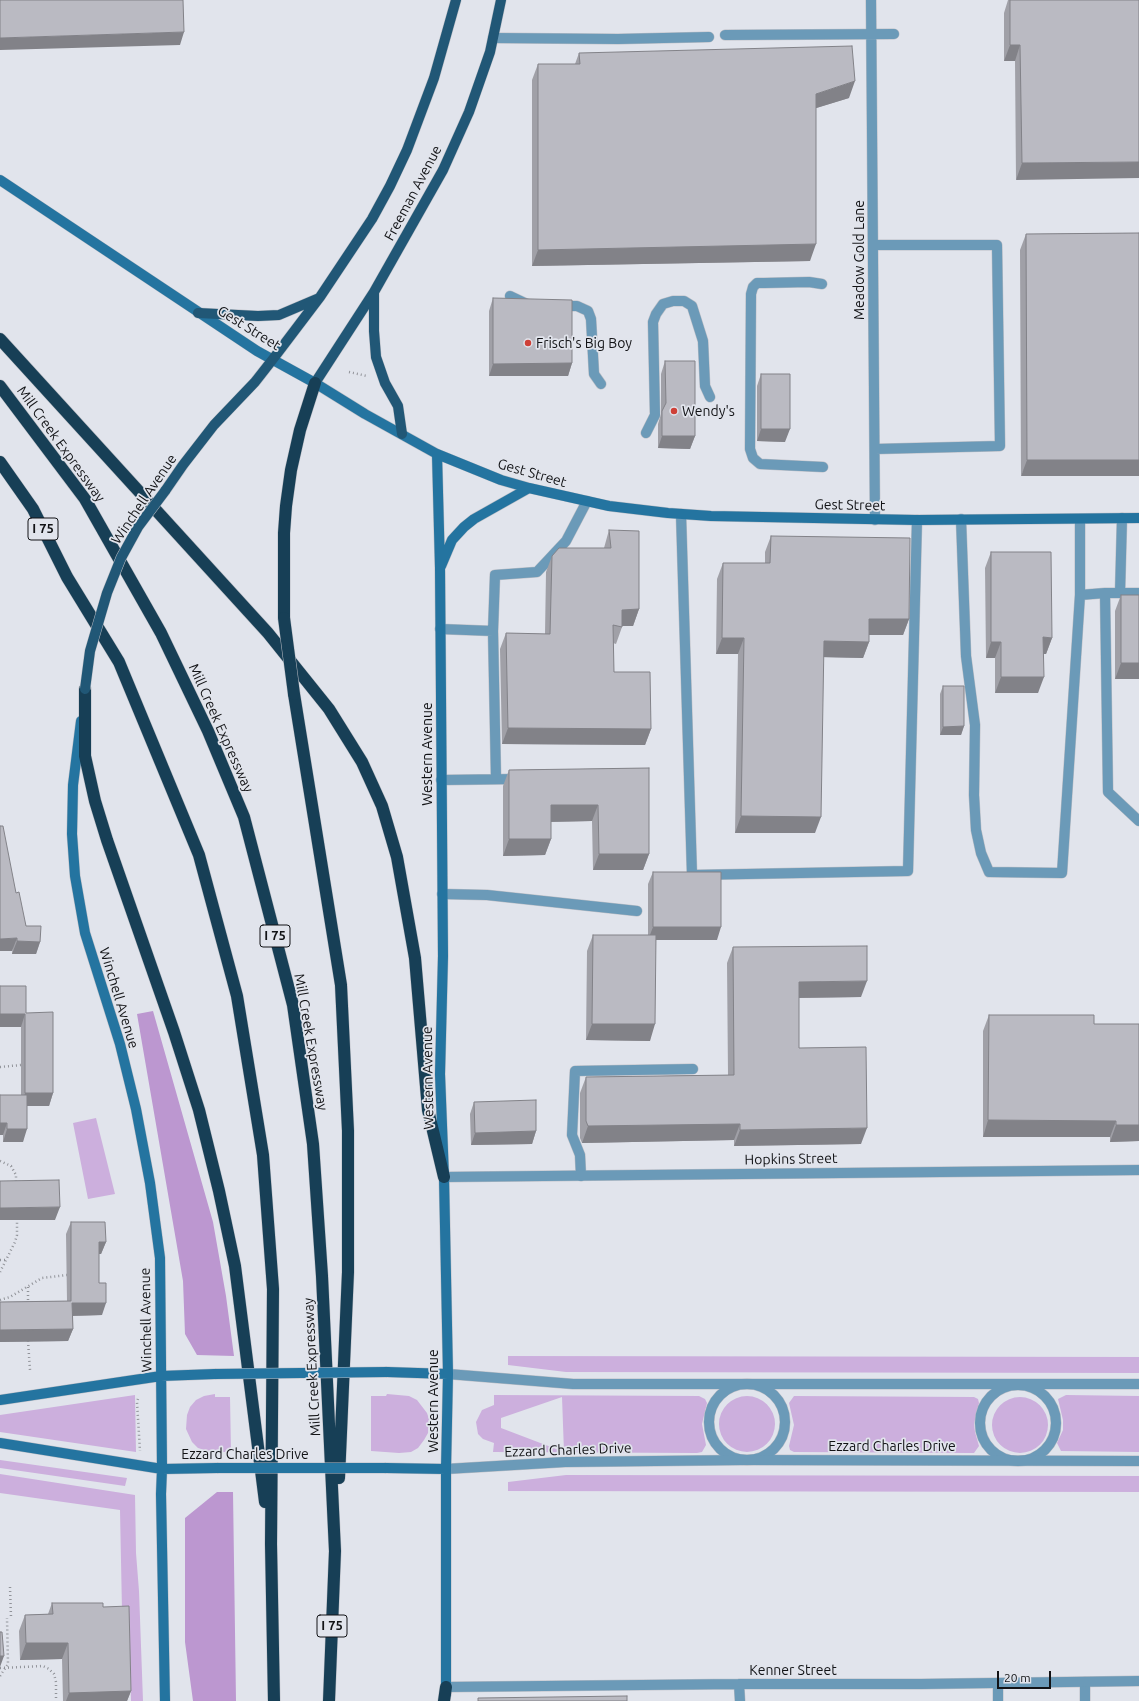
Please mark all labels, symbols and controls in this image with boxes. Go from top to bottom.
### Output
street label: Freeman Avenue [381,142,445,244]
street label: Meadow Gold Lane [851,200,867,320]
street label: Gest Street [214,302,284,354]
place label: Frisch's Big Boy [536,335,632,351]
marker: Frisch's Big Boy [523,338,533,348]
street label: Mill Creek Expressway [13,383,109,505]
place label: Wendy's [682,403,735,419]
marker: Wendy's [669,406,679,416]
street label: Winchell Avenue [108,451,180,547]
street label: Gest Street [496,455,568,491]
street label: Gest Street [814,496,886,514]
road number: I 75 [28,518,58,540]
street label: Mill Creek Expressway [185,661,257,795]
street label: Western Avenue [419,702,435,806]
road number: I 75 [260,925,290,947]
street label: Winchell Avenue [96,946,142,1050]
street label: Mill Creek Expressway [291,972,331,1112]
street label: Western Avenue [419,1026,437,1130]
street label: Hopkins Street [744,1150,838,1168]
street label: Winchell Avenue [137,1268,155,1372]
street label: Mill Creek Expressway [300,1297,324,1437]
street label: Western Avenue [425,1349,441,1453]
street label: Ezzard Charles Drive [828,1438,956,1454]
street label: Ezzard Charles Drive [504,1439,632,1461]
street label: Ezzard Charles Drive [181,1446,309,1462]
road number: I 75 [317,1615,347,1637]
street label: Kenner Street [749,1662,837,1678]
scale bar [999,1663,1053,1689]
text: 20 m [1004,1671,1031,1684]

